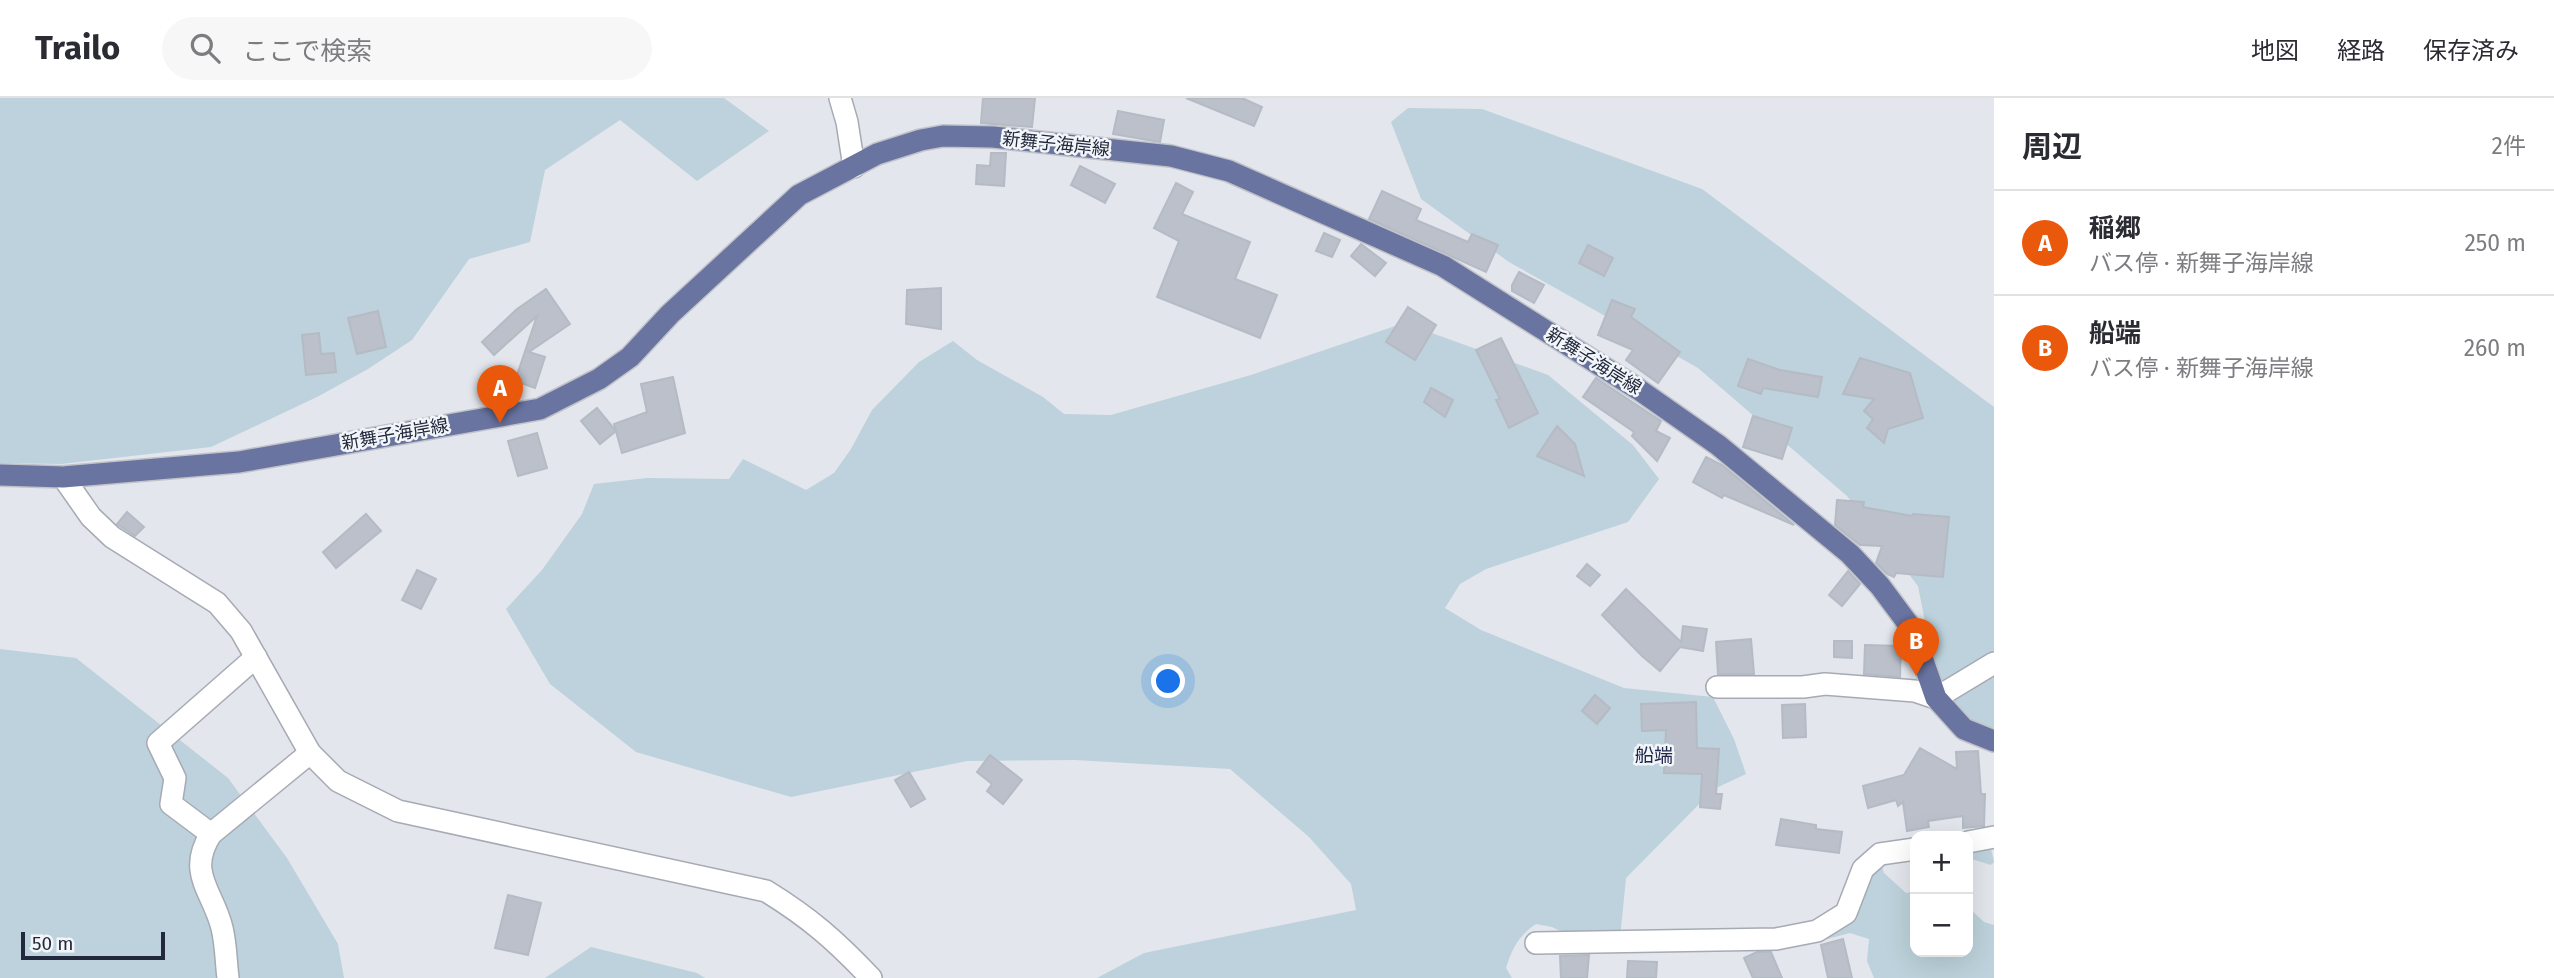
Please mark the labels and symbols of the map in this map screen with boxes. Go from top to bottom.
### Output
street label: 新舞子海岸線 [1001,127,1111,161]
street label: 新舞子海岸線 [1542,323,1646,399]
pin: A [477,365,523,423]
street label: 新舞子海岸線 [340,414,450,454]
pin: B [1893,618,1939,676]
your location [1151,664,1185,698]
district label: 船端 [1635,744,1673,767]
scale bar [21,929,164,961]

